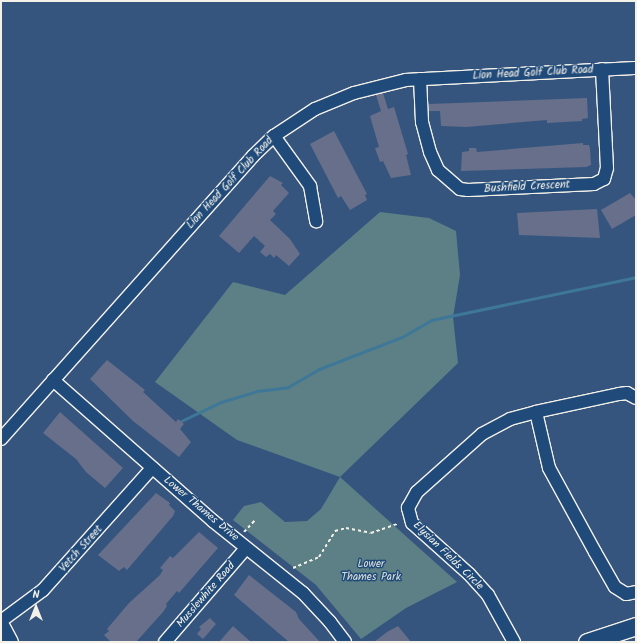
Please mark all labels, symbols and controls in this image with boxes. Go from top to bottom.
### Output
street label: Lion Head Golf Club Road [472,63,594,83]
street label: Lion Head Golf Club Road [184,134,276,232]
street label: Bushfield Crescent [484,178,570,196]
street label: Lower Thames Drive [161,474,241,544]
street label: Elysian Fields Circle [410,519,486,593]
street label: Vetch Street [57,523,105,575]
park label: Lower Thames Park [341,558,401,584]
street label: Musslewhite Road [174,560,238,630]
text: N [33,586,39,604]
north arrow [16,587,56,627]

